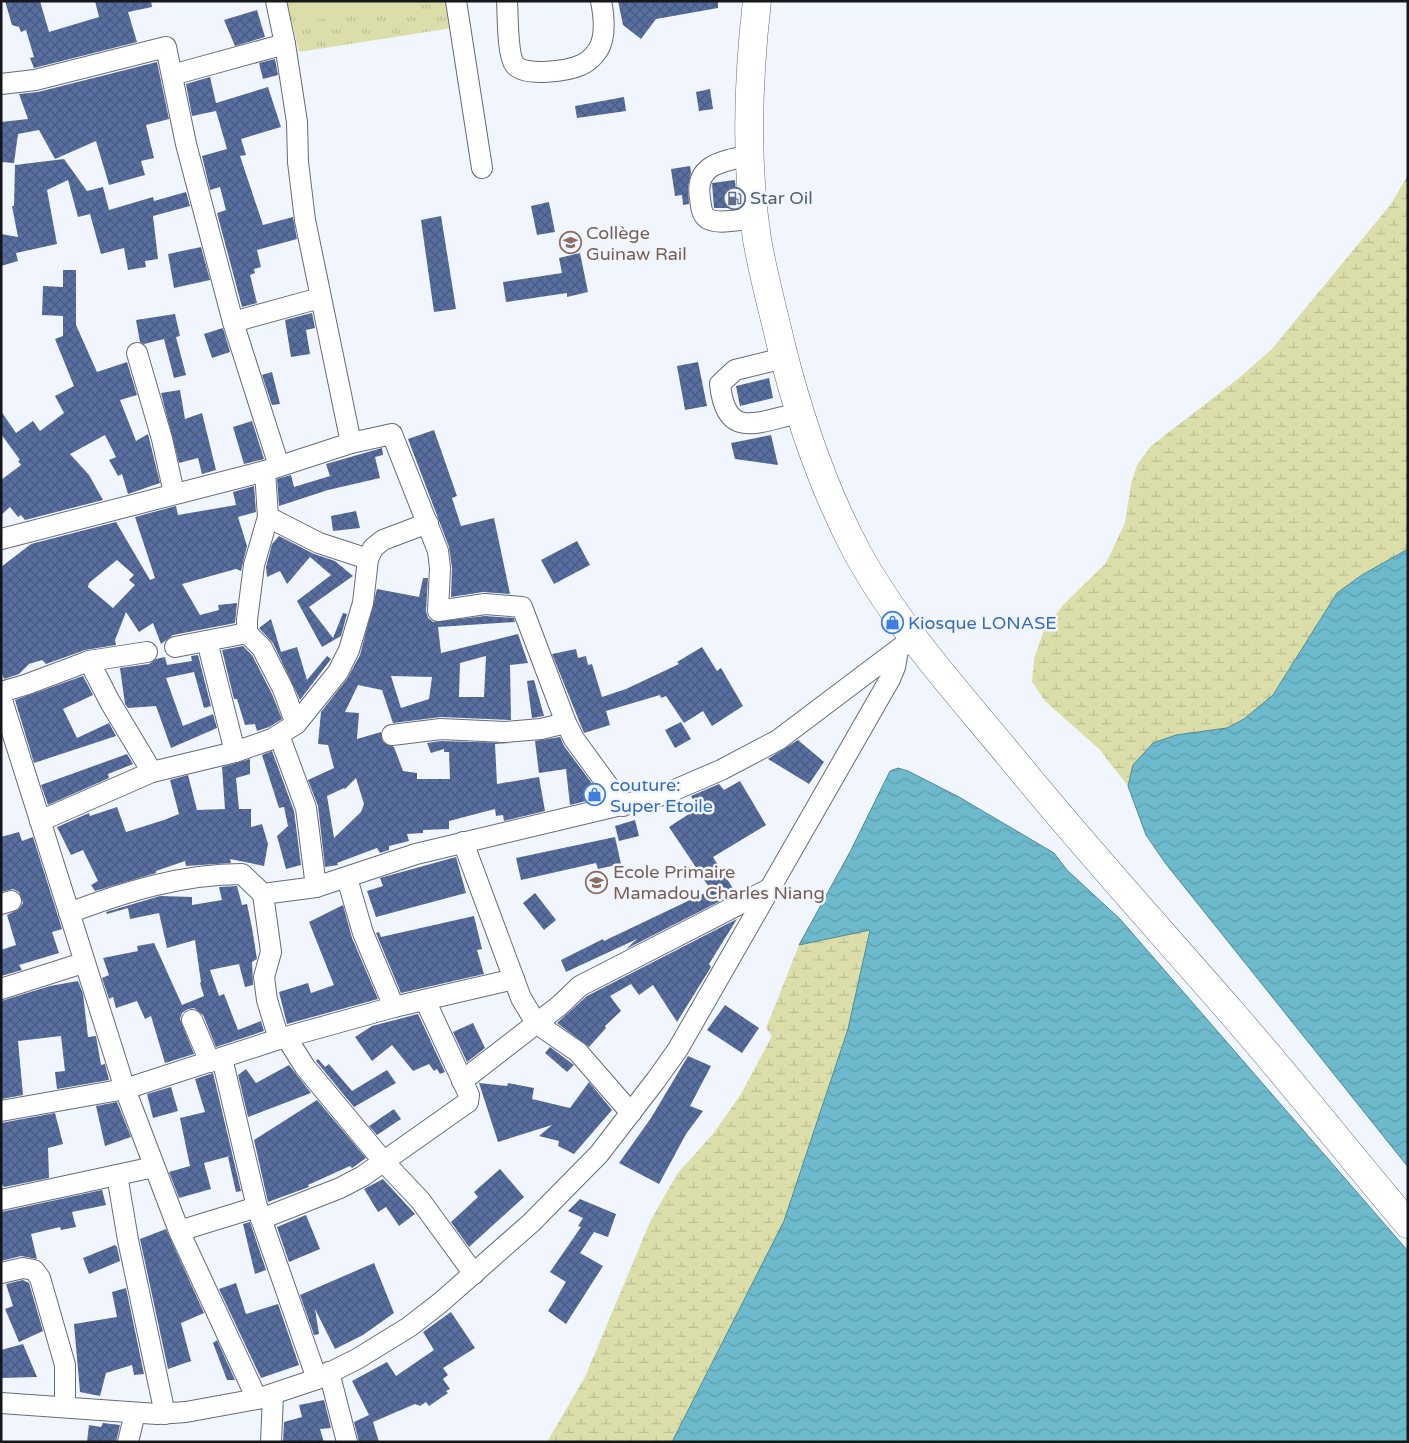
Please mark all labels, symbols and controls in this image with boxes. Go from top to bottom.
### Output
fuel station icon: Star Oil [722,186,746,210]
place label: Star Oil [750,187,813,209]
place label: Collège Guinaw Rail [586,222,687,265]
school or university icon: Collège Guinaw Rail [558,231,582,255]
shop icon: Kiosque LONASE [880,611,904,635]
place label: Kiosque LONASE [908,612,1057,634]
place label: couture: Super Etoile [610,774,713,817]
shop icon: couture: Super Etoile [582,783,606,807]
place label: Ecole Primaire Mamadou Charles Niang [613,861,825,904]
school or university icon: Ecole Primaire Mamadou Charles Niang [585,870,609,894]

